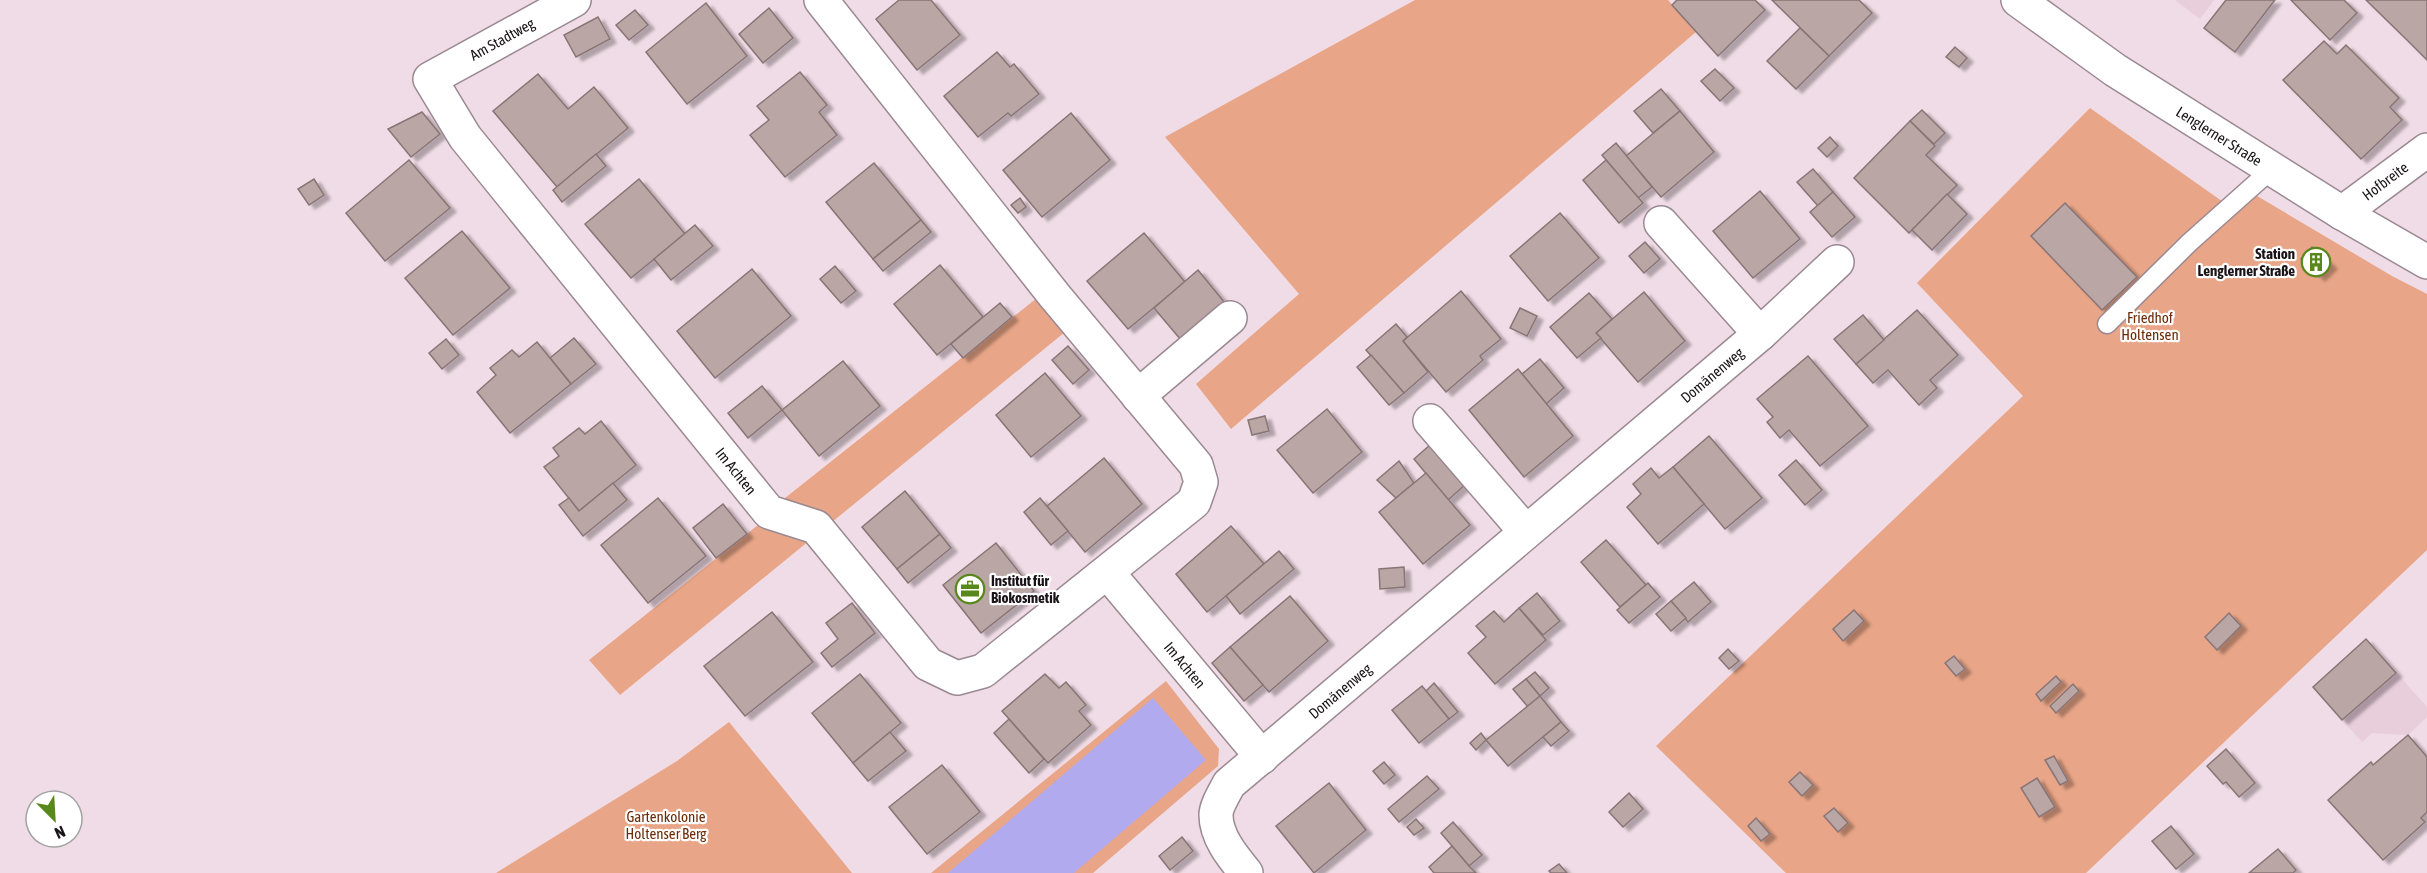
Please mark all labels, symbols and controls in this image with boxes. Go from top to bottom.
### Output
street label: Am Stadtweg [467,14,538,64]
street label: Lenglerner Straße [2173,103,2265,169]
street label: Hofbreite [2359,158,2411,204]
place label: Station Lenglerner Straße [2197,245,2295,279]
building icon: Station Lenglerner Straße [2300,246,2332,278]
park label: Friedhof Holtensen [2121,309,2179,343]
street label: Domänenweg [1677,344,1747,406]
street label: Im Achten [712,444,760,498]
place label: Institut für Biokosmetik [991,572,1060,606]
office icon: Institut für Biokosmetik [954,573,986,605]
street label: Im Achten [1161,638,1209,692]
street label: Domänenweg [1305,660,1375,722]
north arrow [24,789,84,849]
park label: Gartenkolonie Holtenser Berg [626,808,707,842]
text: N [52,823,68,843]

